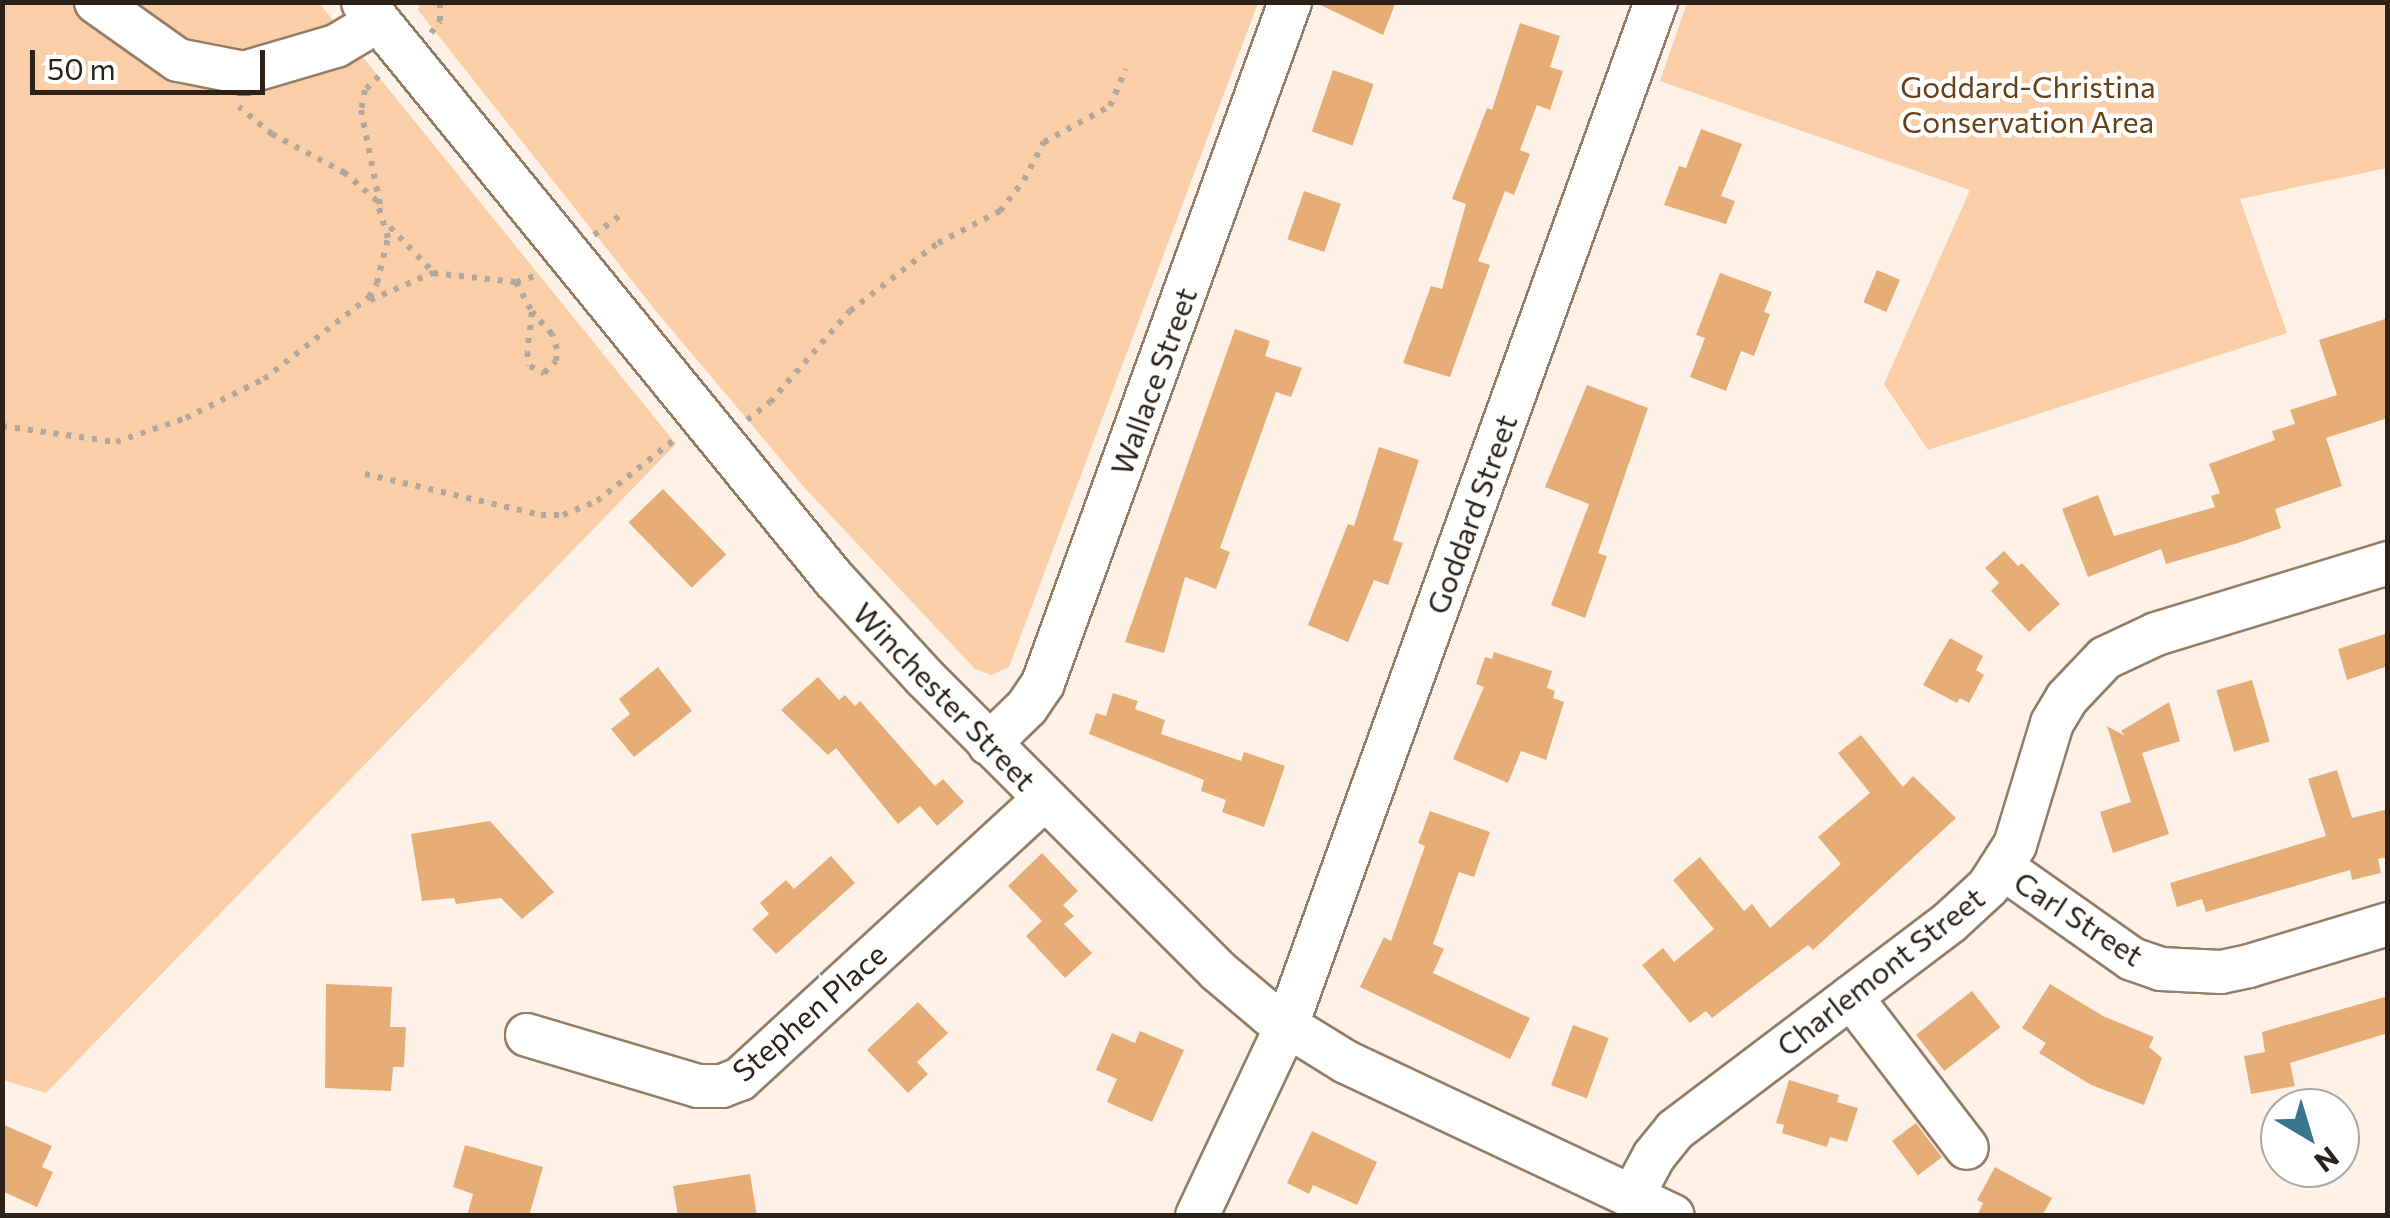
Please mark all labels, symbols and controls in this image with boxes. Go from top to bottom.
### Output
scale bar [35,30,270,92]
text: 50 m [47,49,116,86]
park label: Goddard-Christina Conservation Area [1900,68,2156,138]
street label: Wallace Street [1102,282,1204,480]
street label: Goddard Street [1418,409,1524,619]
street label: Winchester Street [846,595,1044,797]
street label: Carl Street [2008,863,2150,973]
street label: Charlemont Street [1769,879,1991,1063]
street label: Stephen Place [725,936,893,1088]
north arrow [2260,1088,2360,1188]
text: N [2308,1140,2346,1180]

